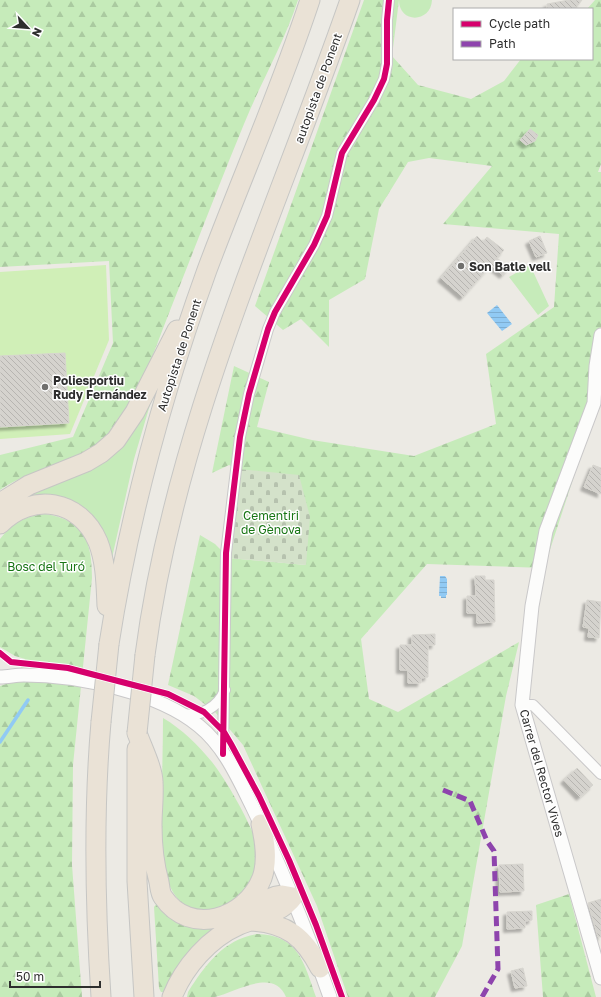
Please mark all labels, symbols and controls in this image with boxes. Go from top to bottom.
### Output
north arrow [8,8,48,48]
legend [453,8,593,60]
text: Cycle path [489,16,550,31]
text: N [30,26,45,39]
street label: autopista de Ponent [291,31,345,145]
text: Path [489,36,516,51]
place label: Son Batle vell [469,259,551,274]
marker: Son Batle vell [456,261,466,271]
street label: Autopista de Ponent [154,297,204,413]
place label: Poliesportiu Rudy Fernández [53,373,147,402]
marker: Poliesportiu Rudy Fernández [40,382,50,392]
park label: Cementiri de Gènova [241,508,301,537]
park label: Bosc del Turó [7,559,85,574]
street label: Carrer del Rector Vives [517,707,567,839]
scale bar [10,963,100,989]
text: 50 m [16,969,44,984]

